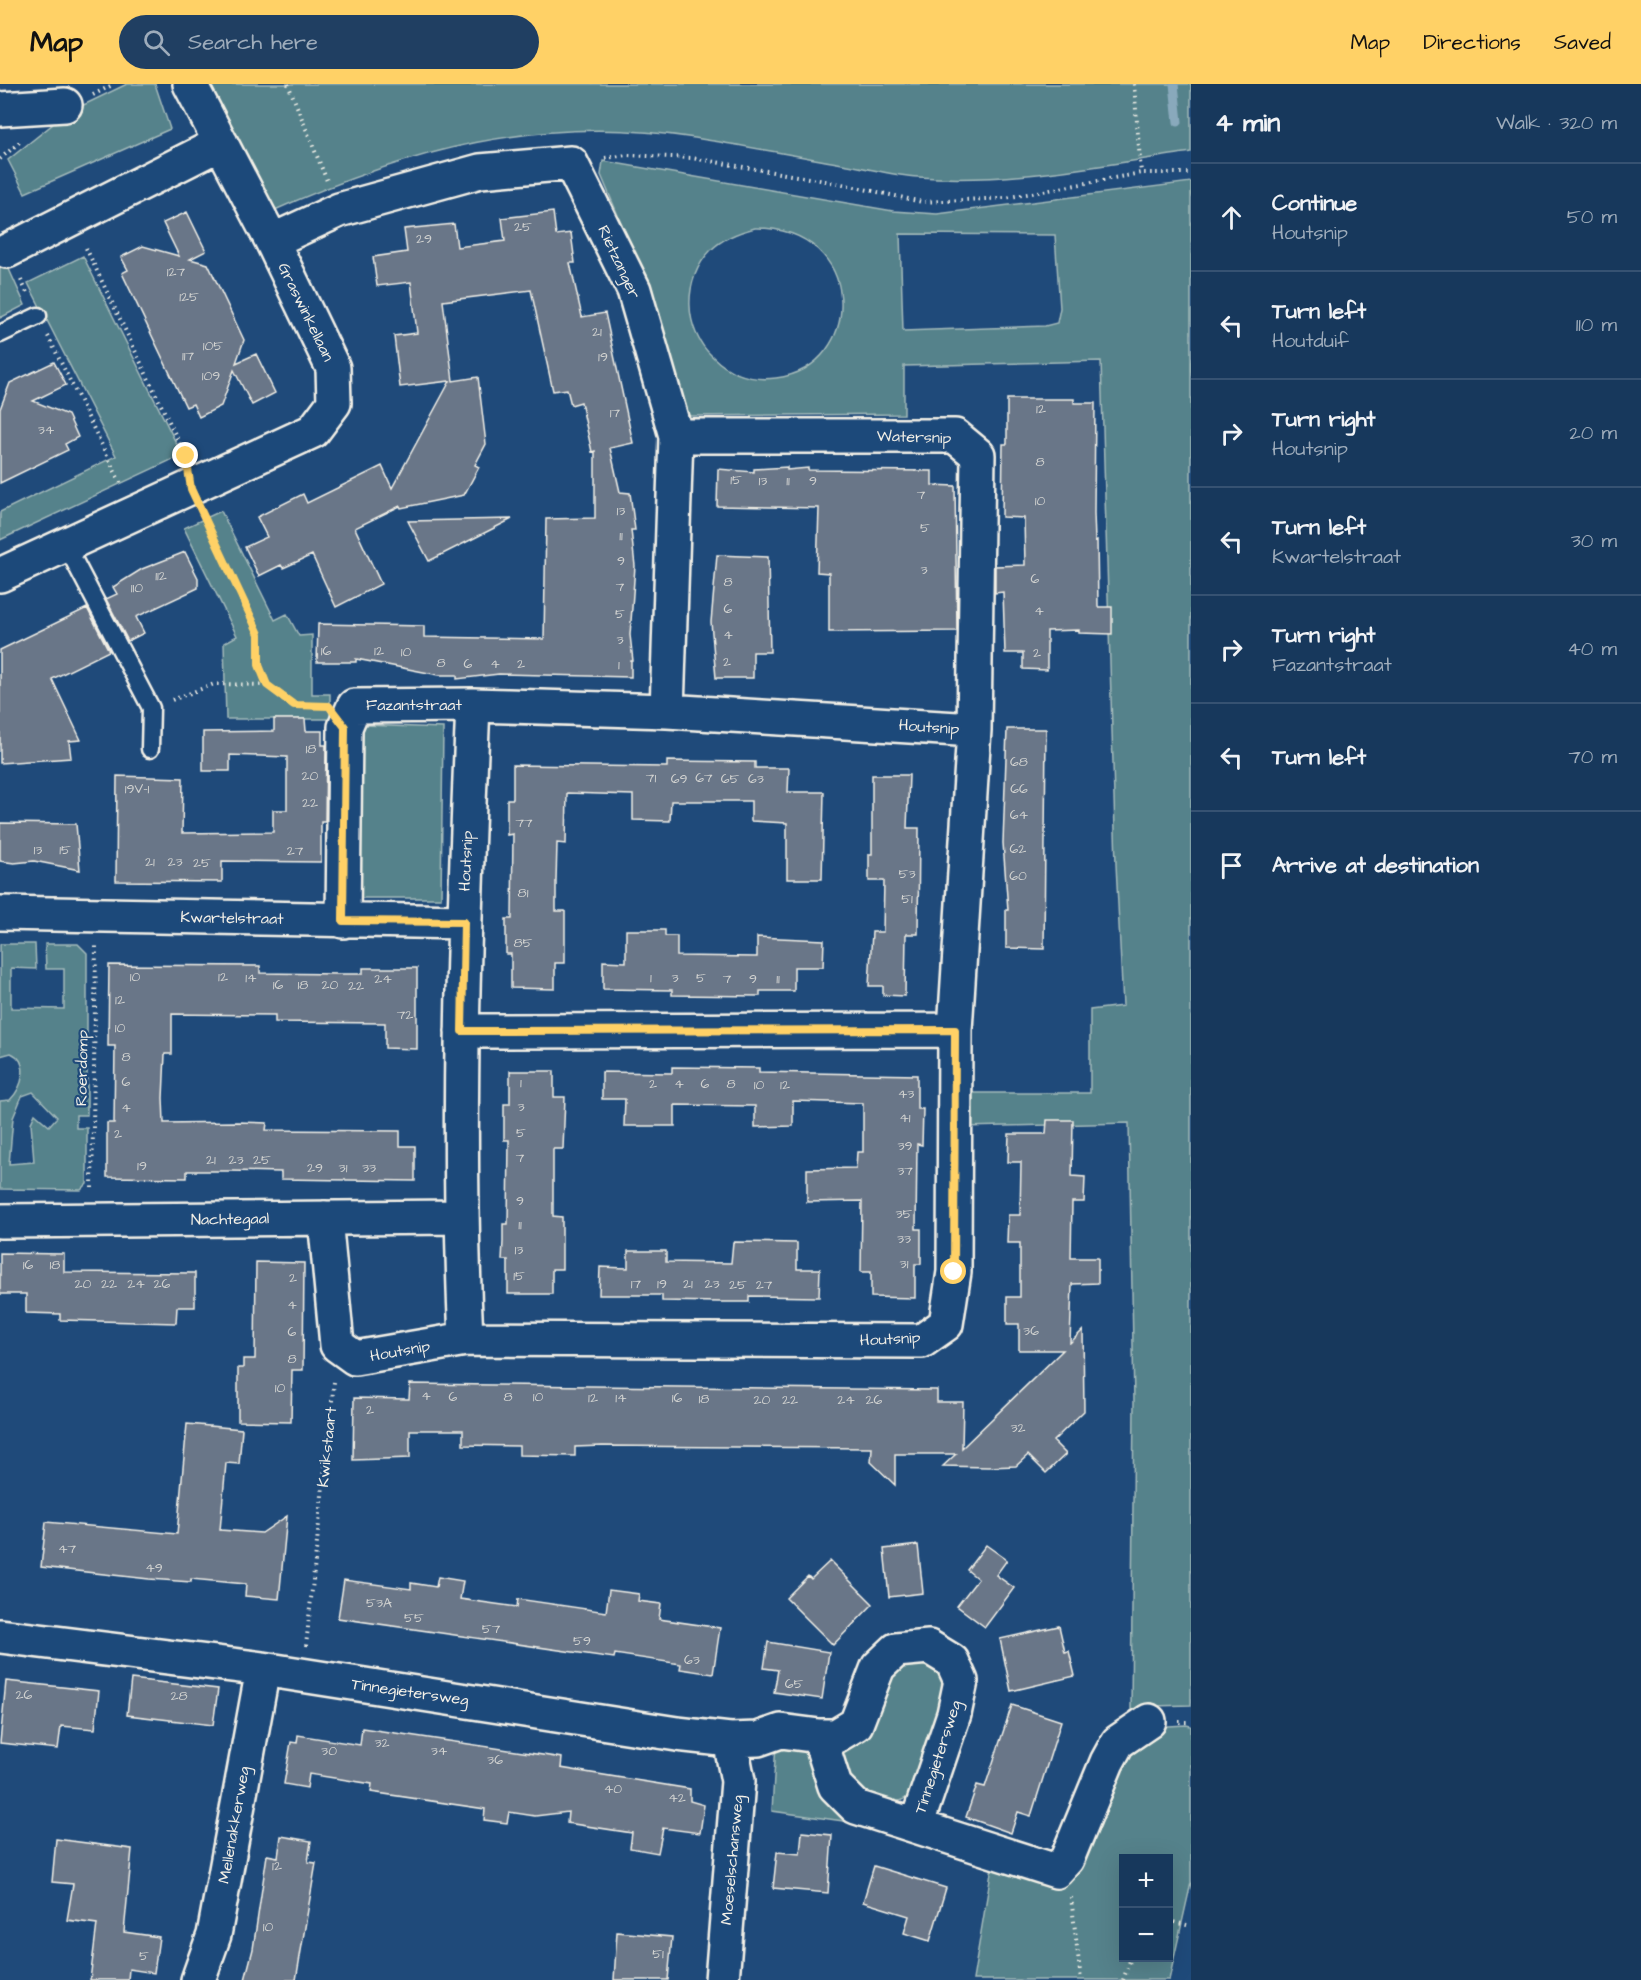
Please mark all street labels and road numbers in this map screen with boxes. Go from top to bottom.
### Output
street label: Rietzanger [591,222,646,303]
street label: Graswinkellaan [273,259,339,365]
street label: Watersnip [876,425,952,449]
street label: Fazantstraat [366,694,462,716]
street label: Houtsnip [898,714,960,740]
street label: Houtsnip [453,830,479,892]
street label: Kwartelstraat [180,906,284,930]
street label: Roerdomp [70,1029,94,1106]
street label: Nachtegaal [191,1207,269,1232]
street label: Houtsnip [859,1326,921,1352]
street label: Houtsnip [368,1335,432,1367]
street label: Kwikstaart [312,1405,342,1488]
street label: Tinnegietersweg [350,1673,470,1712]
street label: Tinnegietersweg [909,1697,968,1817]
street label: Mellenakkerweg [213,1765,256,1886]
street label: Moeselschansweg [715,1794,750,1926]

